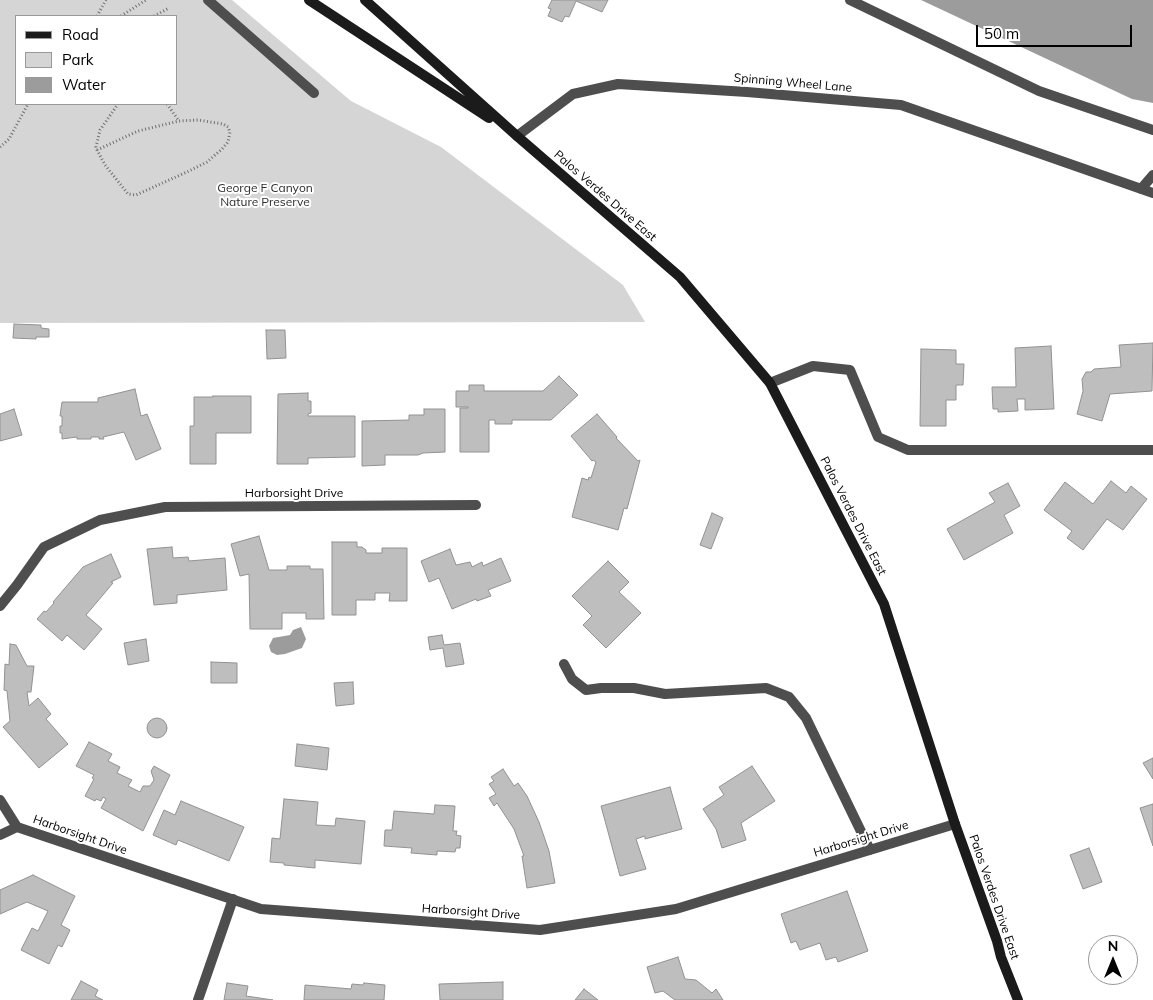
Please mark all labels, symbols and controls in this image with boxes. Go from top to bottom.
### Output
legend [15,15,178,105]
scale bar [978,15,1134,47]
text: 50 m [984,24,1019,43]
text: Road [62,25,99,44]
text: Park [62,50,94,69]
street label: Spinning Wheel Lane [733,71,853,95]
text: Water [62,75,106,94]
street label: Palos Verdes Drive East [551,148,659,244]
park label: George F Canyon Nature Preserve [217,181,313,209]
street label: Palos Verdes Drive East [817,454,889,578]
street label: Harborsight Drive [245,486,343,500]
street label: Harborsight Drive [31,812,129,858]
street label: Harborsight Drive [812,818,910,860]
street label: Palos Verdes Drive East [966,833,1022,961]
street label: Harborsight Drive [421,901,521,923]
north arrow [1088,935,1138,985]
text: N [1108,937,1118,955]

